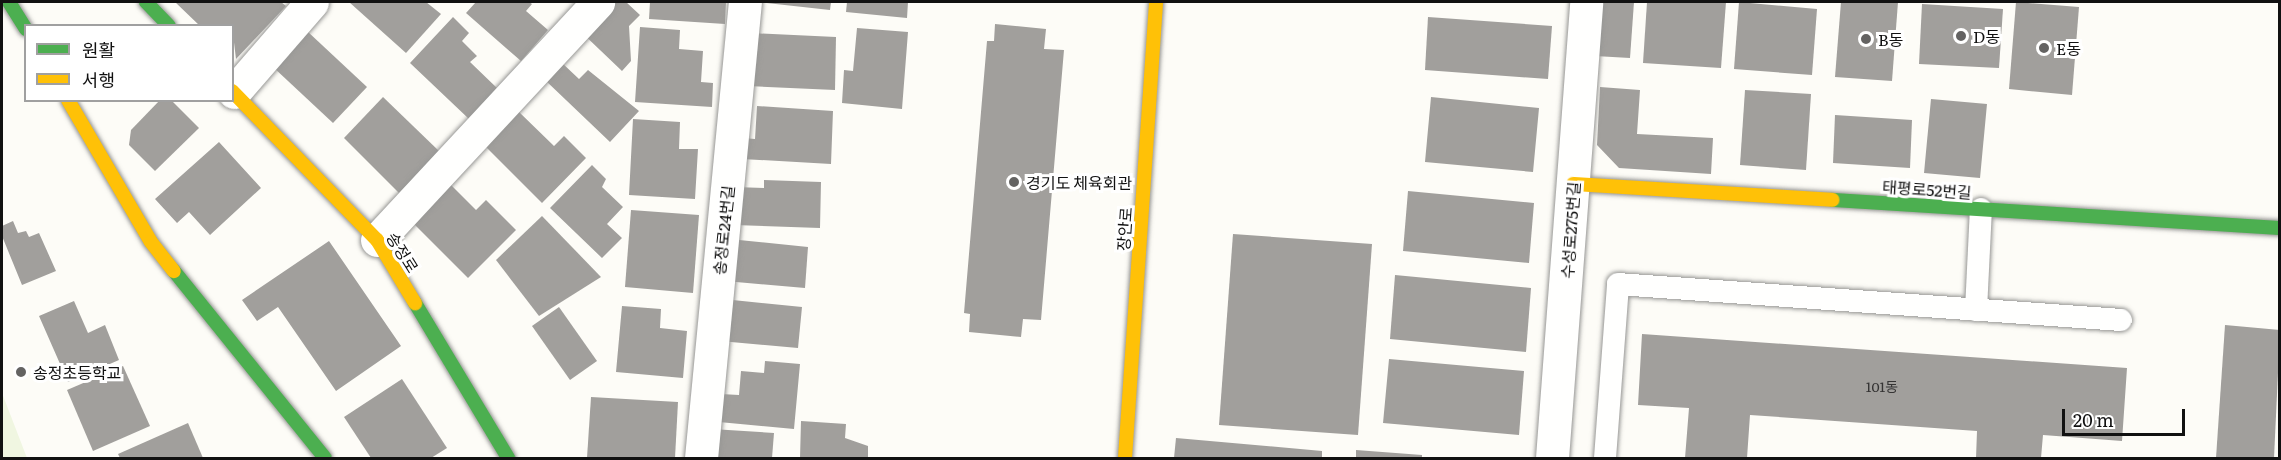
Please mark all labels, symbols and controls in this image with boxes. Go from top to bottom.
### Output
legend [24,24,234,102]
place label: D동 [1973,26,2000,46]
place label: B동 [1878,29,1903,49]
marker: D동 [1954,29,1968,43]
marker: B동 [1859,32,1873,46]
text: 원활 [82,36,115,63]
place label: E동 [2056,38,2081,58]
marker: E동 [2037,41,2051,55]
text: 서행 [82,66,115,93]
place label: 경기도 체육회관 [1026,172,1132,192]
marker: 경기도 체육회관 [1007,175,1021,189]
street label: 태평로52번길 [1882,176,1972,202]
street label: 수성로275번길 [1557,181,1583,279]
street label: 송정로24번길 [709,184,737,276]
street label: 장안로 [1113,206,1135,252]
street label: 송정로 [383,228,423,276]
place label: 송정초등학교 [33,362,121,382]
marker: 송정초등학교 [14,365,28,379]
house number: 101동 [1866,378,1898,394]
scale bar [2065,397,2188,435]
text: 20 m [2073,406,2114,433]

